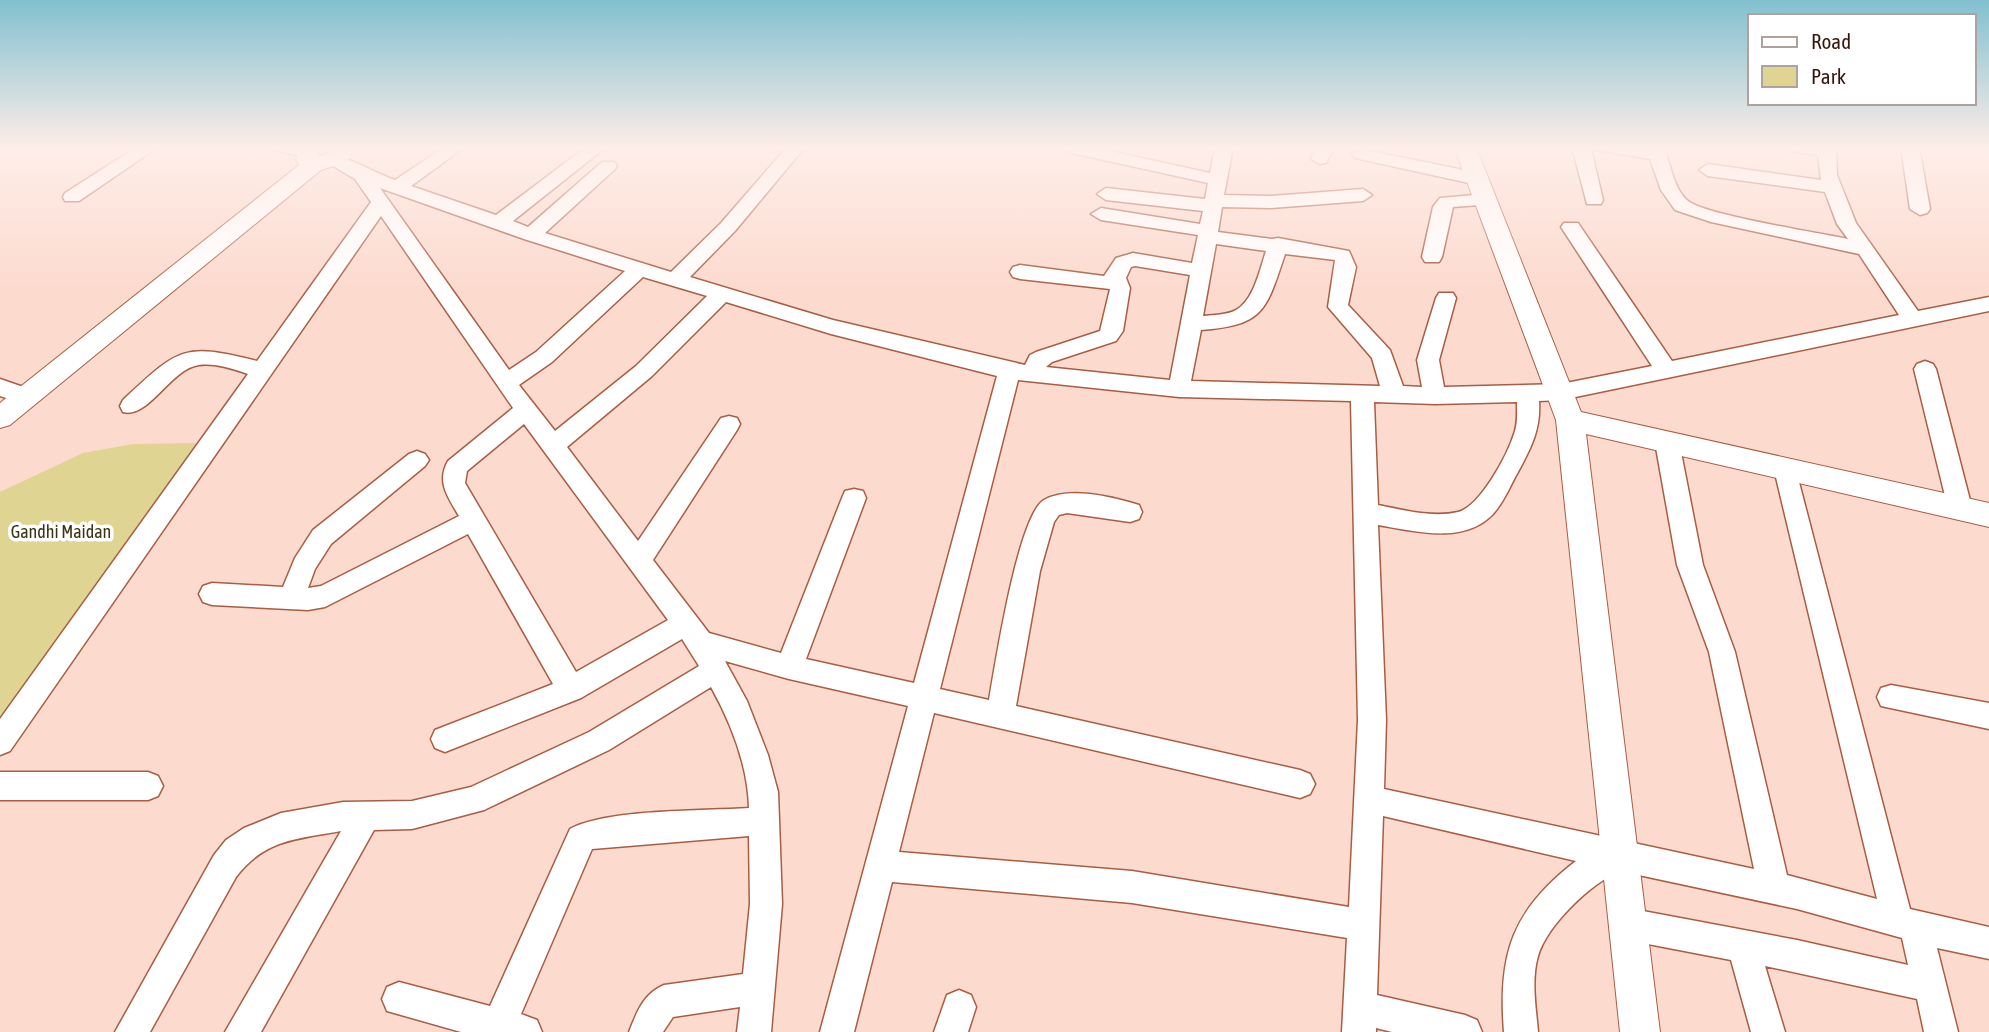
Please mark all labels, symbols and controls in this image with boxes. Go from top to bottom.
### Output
legend [1748,14,1975,105]
text: Road [1811,29,1851,53]
text: Park [1811,64,1846,88]
park label: Gandhi Maidan [11,521,111,542]

